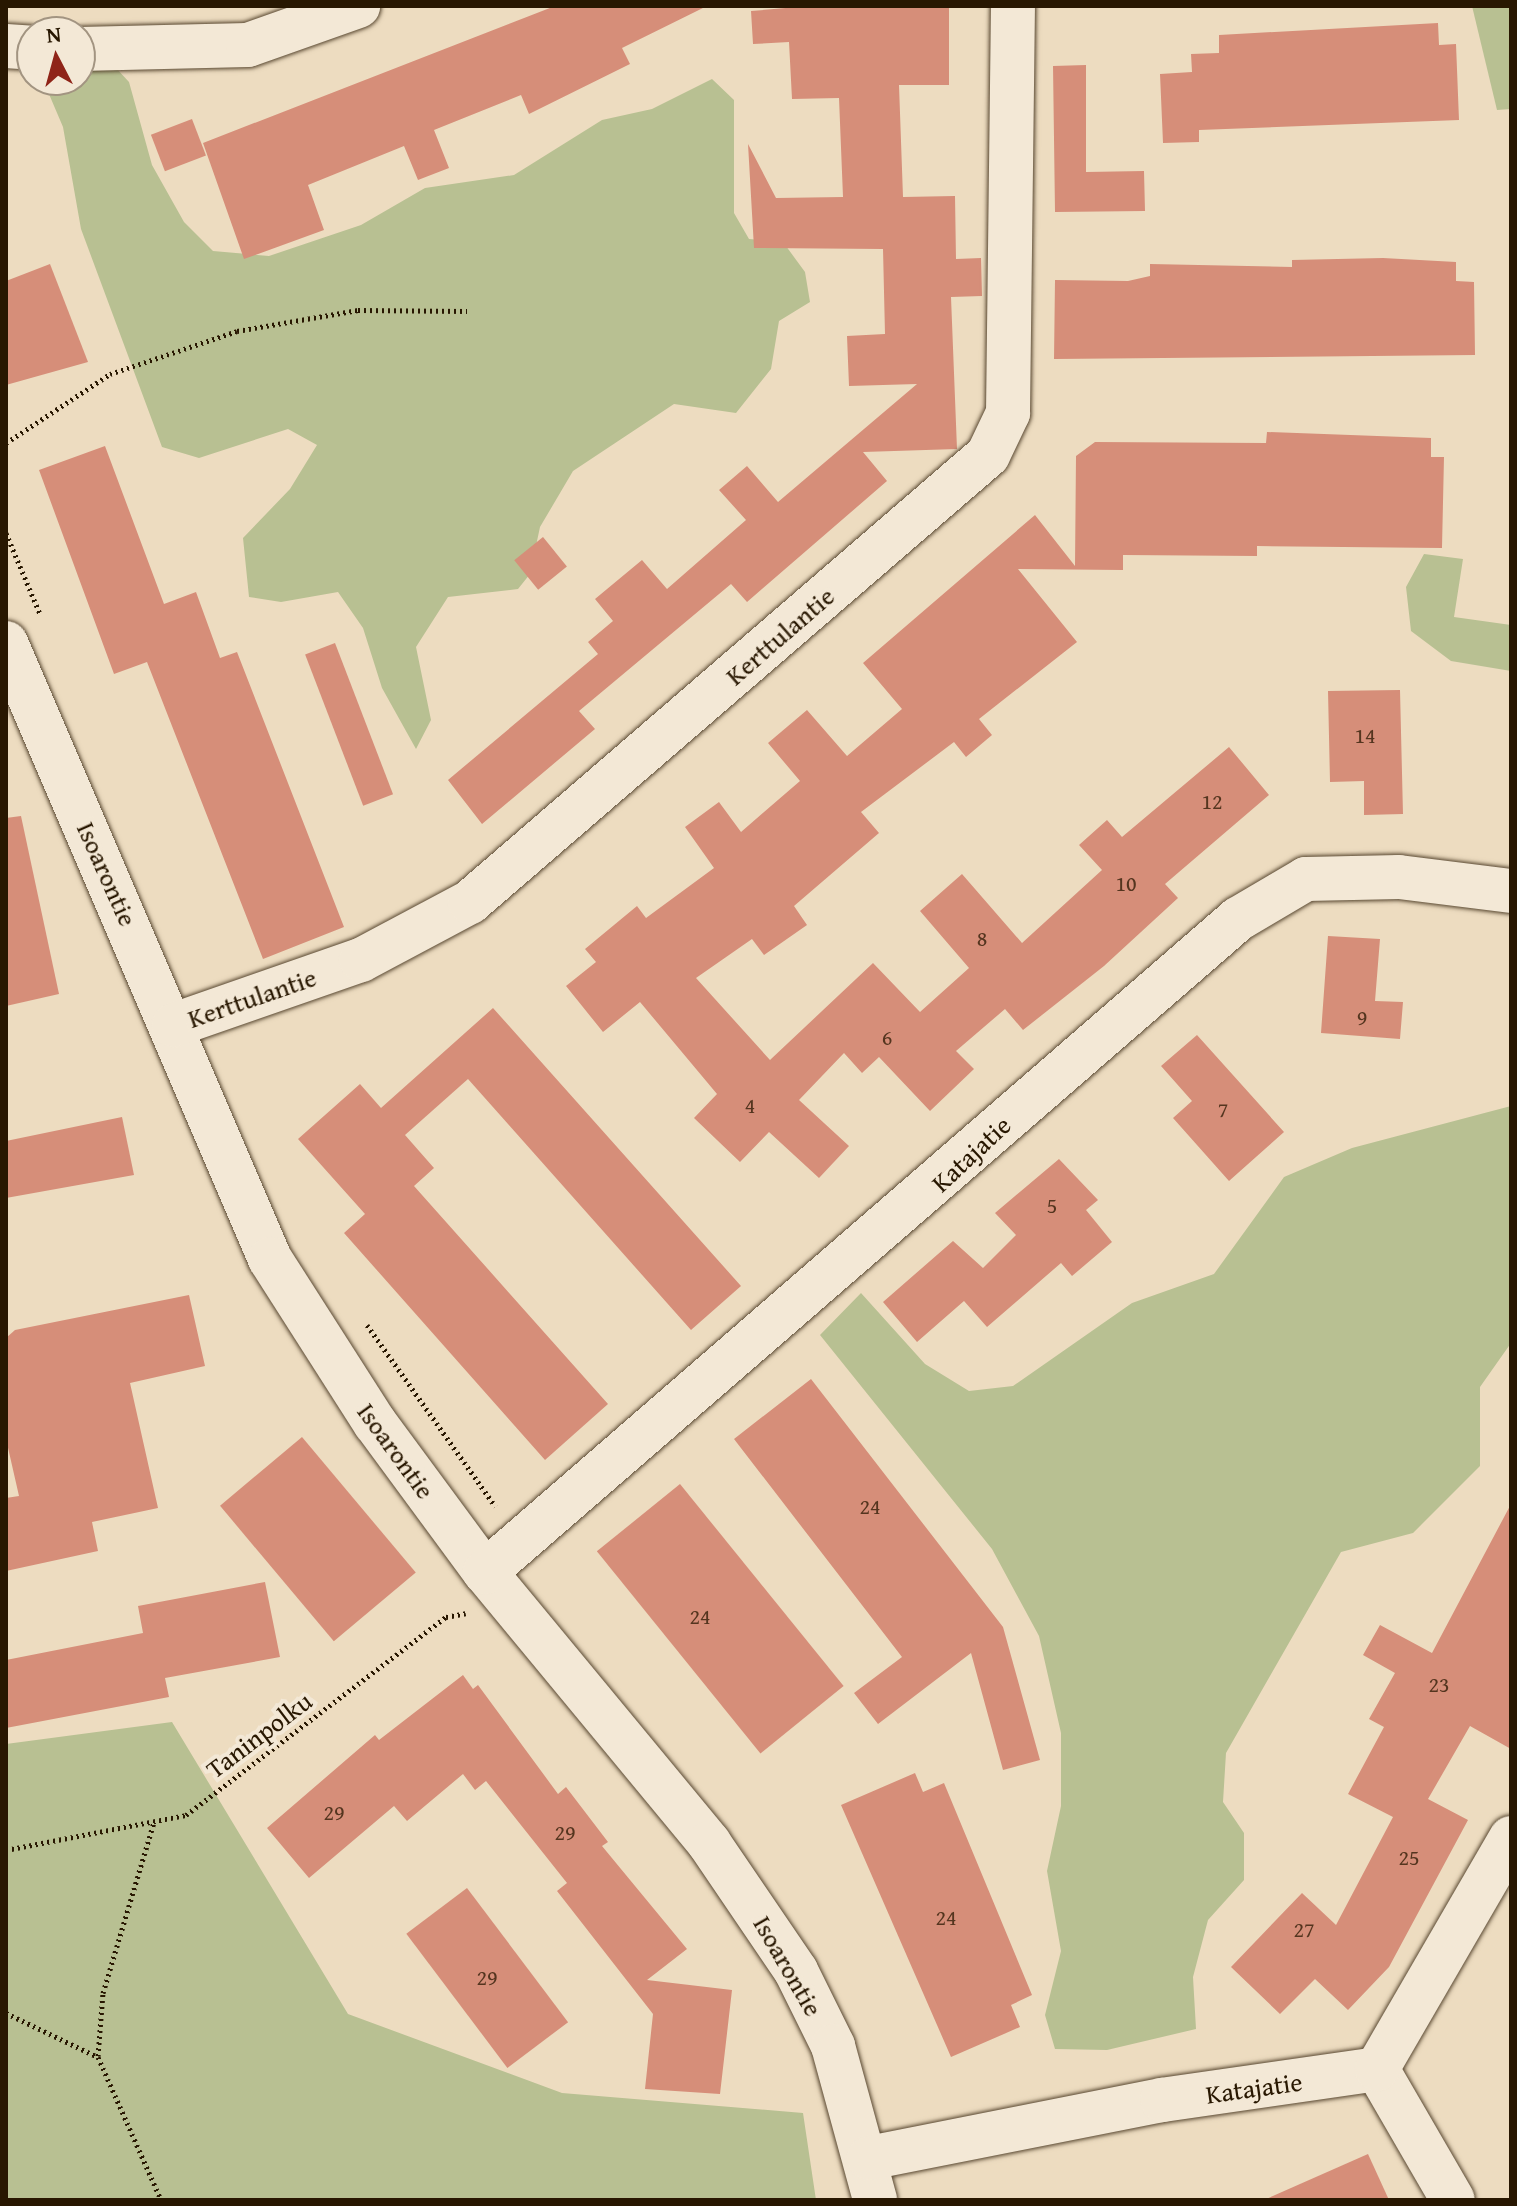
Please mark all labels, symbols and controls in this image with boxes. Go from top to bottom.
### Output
north arrow [16,16,96,96]
text: N [45,17,63,51]
street label: Kerttulantie [719,580,841,692]
house number: 14 [1354,723,1376,749]
house number: 12 [1201,789,1223,815]
street label: Isoarontie [70,817,144,931]
house number: 10 [1115,871,1137,897]
house number: 8 [977,926,987,952]
street label: Kerttulantie [184,962,320,1034]
house number: 9 [1357,1005,1367,1031]
house number: 6 [882,1025,892,1051]
house number: 4 [745,1093,755,1119]
house number: 7 [1218,1097,1228,1123]
street label: Katajatie [925,1109,1017,1199]
house number: 5 [1047,1193,1057,1219]
street label: Isoarontie [351,1397,441,1505]
house number: 24 [859,1494,881,1520]
house number: 24 [689,1604,711,1630]
house number: 23 [1428,1672,1450,1698]
street label: Taninpolku [200,1685,318,1785]
house number: 29 [323,1800,345,1826]
house number: 29 [554,1820,576,1846]
house number: 25 [1398,1845,1420,1871]
house number: 24 [935,1905,957,1931]
street label: Isoarontie [747,1910,829,2022]
house number: 27 [1293,1917,1315,1943]
house number: 29 [476,1965,498,1991]
street label: Katajatie [1204,2066,1304,2110]

